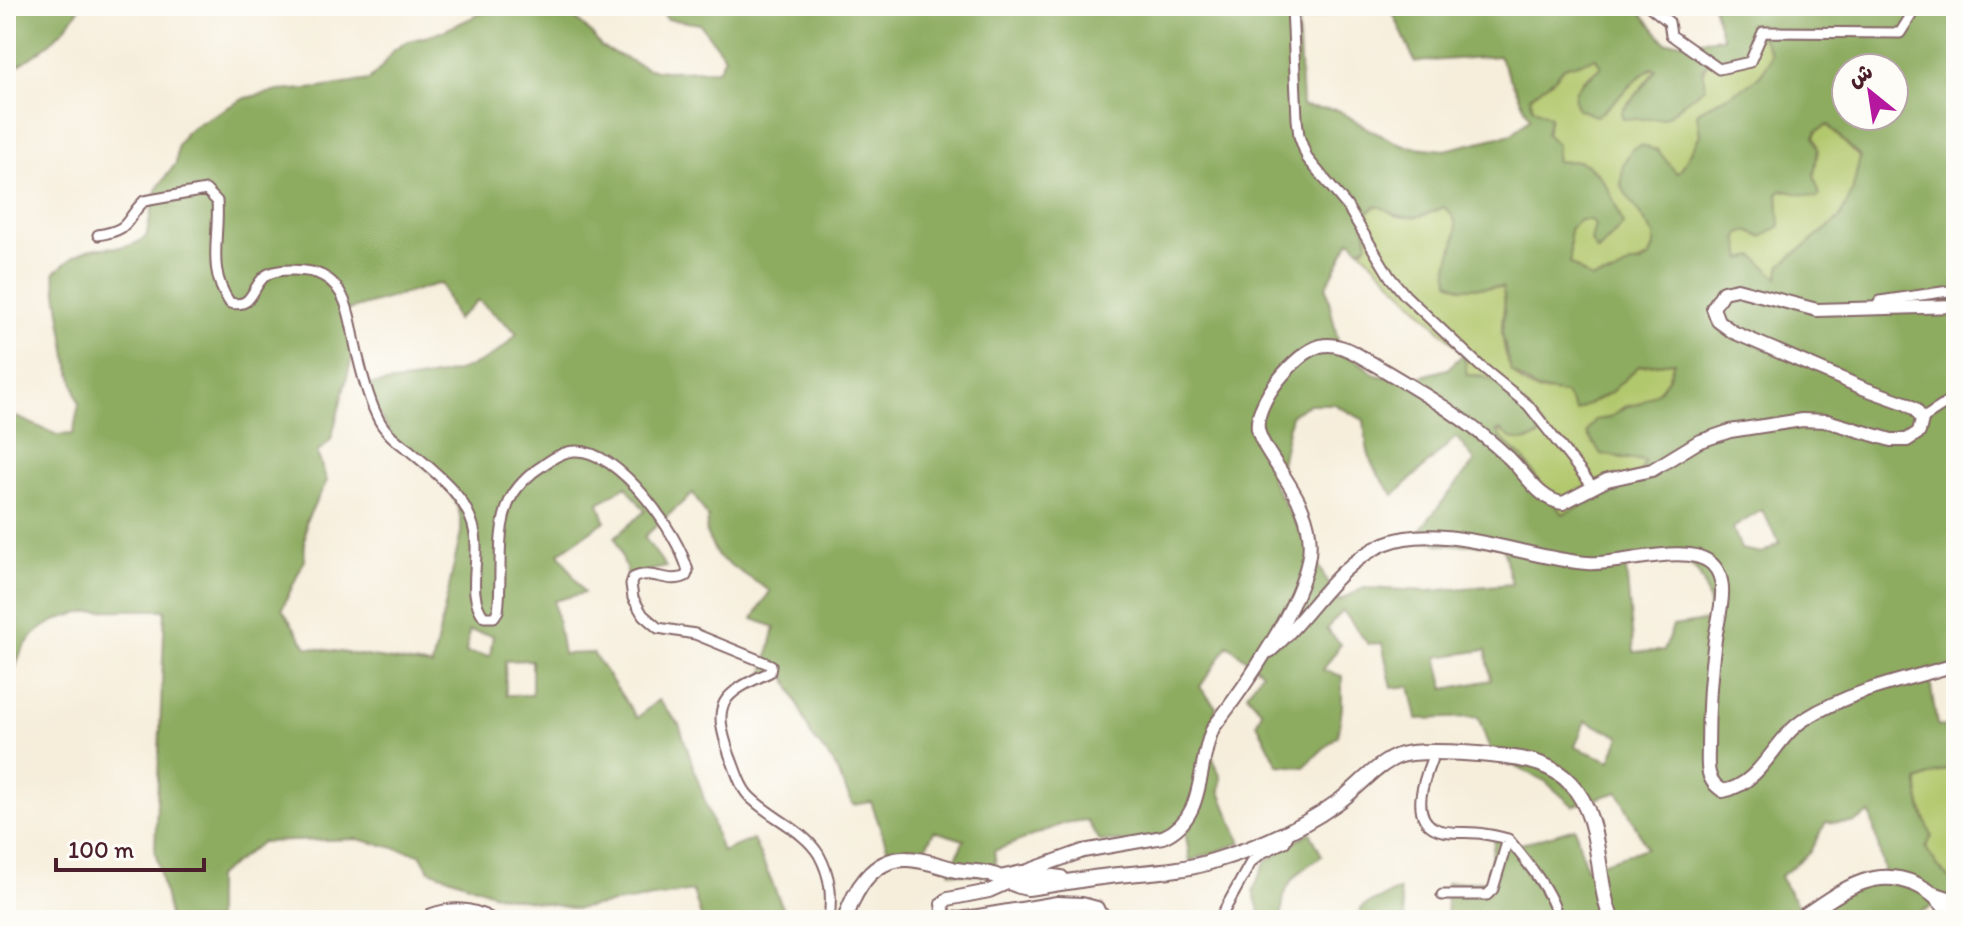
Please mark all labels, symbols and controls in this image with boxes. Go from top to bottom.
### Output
north arrow [1830,52,1910,132]
text: ش [1843,57,1877,93]
scale bar [56,822,204,872]
text: 100 m [68,835,134,864]

